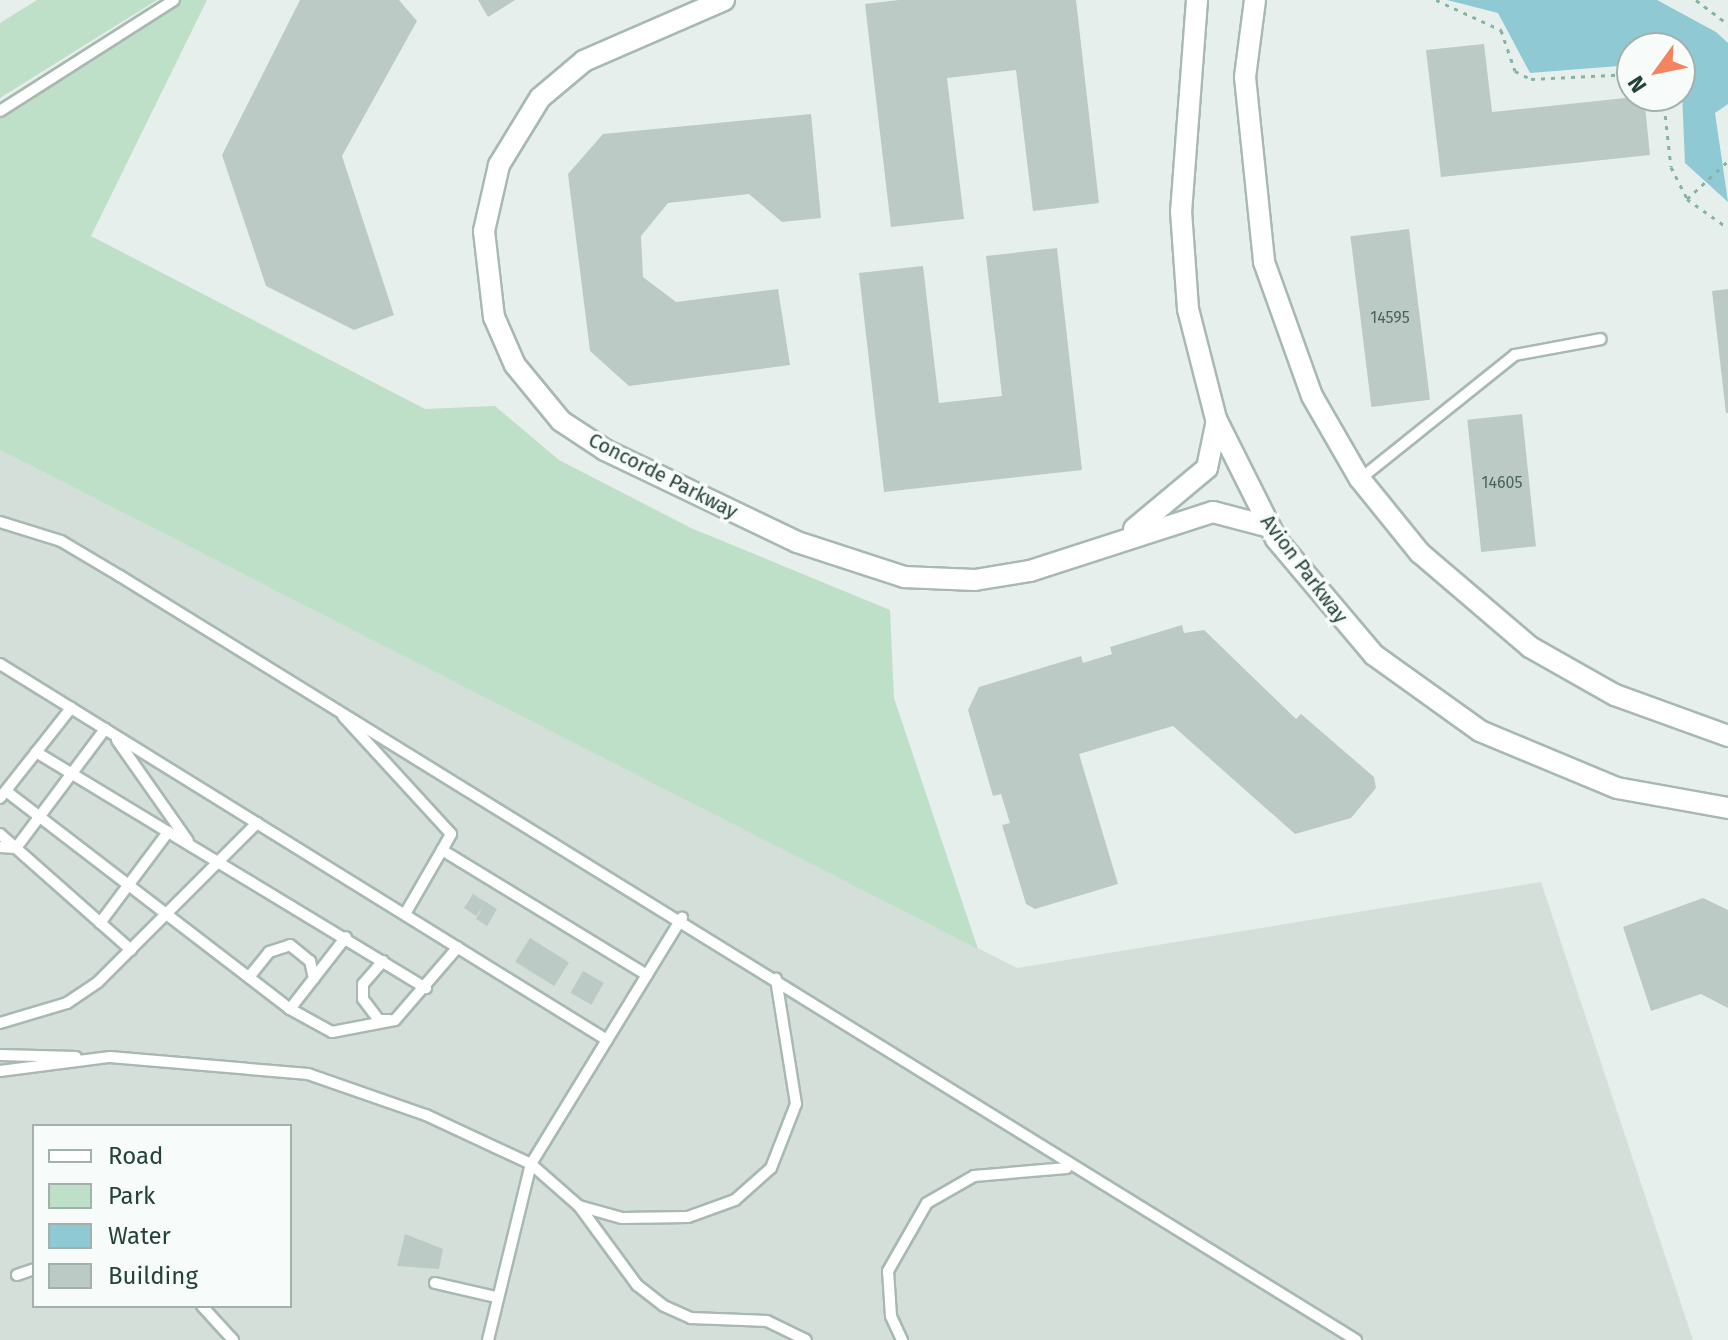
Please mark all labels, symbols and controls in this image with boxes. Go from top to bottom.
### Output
north arrow [1616,32,1696,112]
text: N [1622,71,1652,98]
house number: 14595 [1370,308,1410,328]
street label: Concorde Parkway [584,428,742,524]
house number: 14605 [1482,473,1522,493]
street label: Avion Parkway [1255,510,1353,628]
legend [32,1124,292,1308]
text: Road [108,1142,163,1170]
text: Park [108,1182,155,1210]
text: Water [108,1222,171,1250]
text: Building [108,1262,198,1290]

